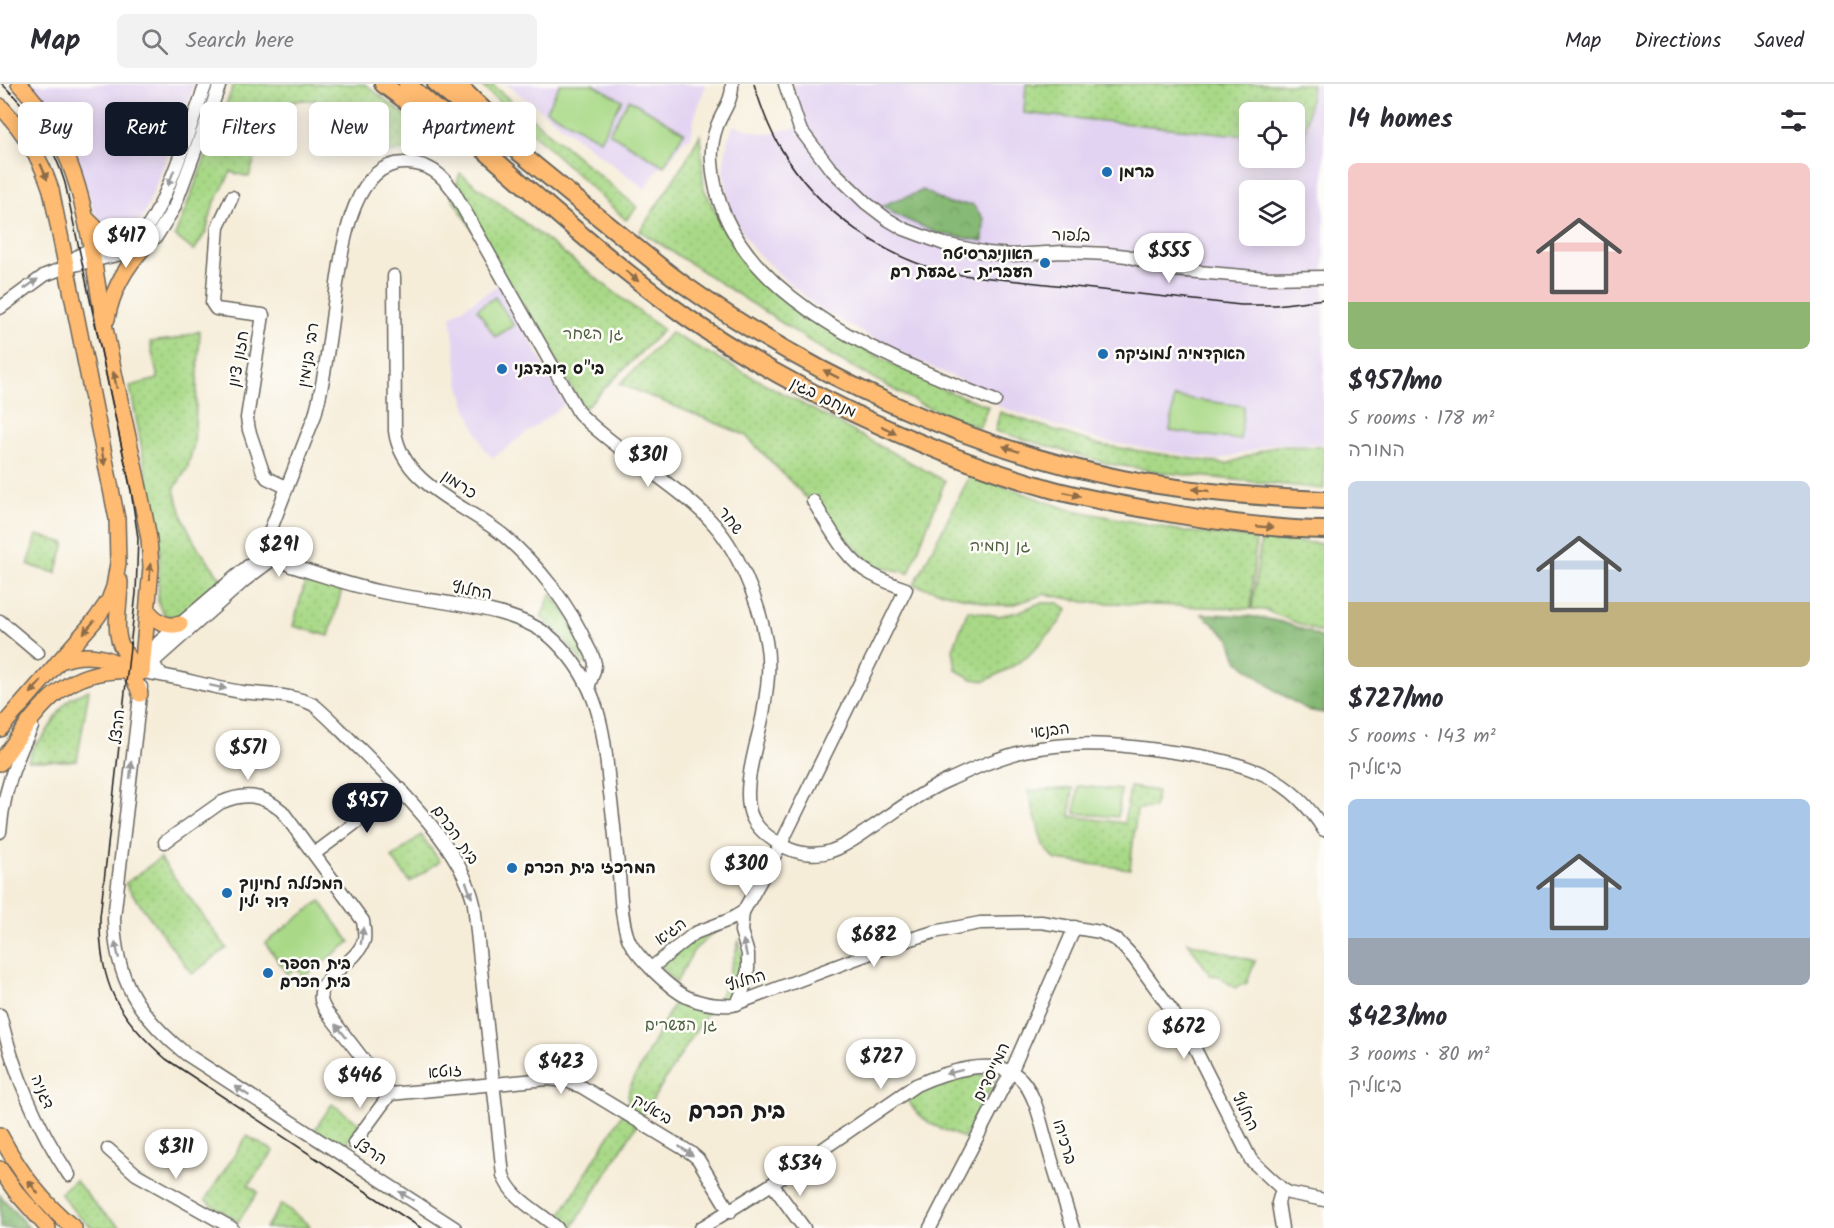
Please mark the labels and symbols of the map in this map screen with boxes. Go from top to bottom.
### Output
place label: ברמן [1119,160,1155,185]
one-way arrow [39,163,49,181]
marker: ברמן [1100,165,1114,179]
one-way arrow [165,169,175,187]
pin: $417 [90,218,162,269]
street label: בלפור [1051,223,1091,249]
pin: $555 [1133,233,1205,284]
place label: האוניברסיטה העברית - גבעת רם [890,242,1033,285]
marker: האוניברסיטה העברית - גבעת רם [1038,256,1052,270]
one-way arrow [625,269,640,281]
one-way arrow [23,278,39,290]
street label: רבי בנימין [292,321,326,389]
park label: גן השחר [563,322,623,347]
street label: חזון ציון [222,329,256,389]
place label: האקדמיה למוזיקה [1115,342,1246,367]
marker: האקדמיה למוזיקה [1096,347,1110,361]
place label: בי"ס דובדבני [514,357,605,382]
marker: בי"ס דובדבני [495,362,509,376]
one-way arrow [823,370,840,379]
one-way arrow [110,371,120,390]
street label: מנחם בגין [786,371,860,425]
one-way arrow [880,425,897,435]
pin: $301 [612,437,684,488]
one-way arrow [1002,444,1020,453]
one-way arrow [99,447,108,466]
street label: כרמון [436,464,482,506]
one-way arrow [1192,485,1211,495]
one-way arrow [1063,490,1082,499]
street label: שחר [711,502,749,540]
one-way arrow [1255,522,1274,532]
pin: $291 [243,527,315,578]
park label: גן נחמיה [970,534,1030,559]
one-way arrow [146,562,155,581]
street label: החלוץ [450,575,494,607]
one-way arrow [83,619,96,635]
one-way arrow [30,679,43,694]
one-way arrow [208,683,227,692]
street label: הרצל [104,708,132,746]
street label: הבנאי [1029,716,1071,746]
pin: $571 [212,730,284,781]
one-way arrow [127,761,136,780]
pin: $957 [331,783,403,834]
street label: בית הכרם [425,800,485,870]
pin: $300 [710,846,782,897]
place label: המרכזי בית הכרם [524,856,656,881]
marker: המרכזי בית הכרם [505,861,519,875]
place label: המכללה לחינוך דוד ילין [239,872,343,915]
one-way arrow [465,881,475,899]
marker: המכללה לחינוך דוד ילין [220,886,234,900]
street label: הגיא [650,912,692,952]
pin: $682 [838,917,910,968]
one-way arrow [358,926,367,945]
one-way arrow [740,939,750,957]
one-way arrow [112,940,121,959]
place label: בית הספר בית הכרם [280,952,351,995]
street label: החלוץ [723,963,769,999]
marker: בית הספר בית הכרם [261,966,275,980]
pin: $672 [1148,1009,1220,1060]
park label: גן העשרים [645,1013,717,1038]
one-way arrow [336,1023,348,1038]
street label: המייסדים [967,1038,1017,1106]
pin: $727 [845,1039,917,1090]
pin: $423 [525,1044,597,1095]
pin: $446 [324,1058,396,1109]
street label: זוטא [427,1058,463,1086]
one-way arrow [945,1067,963,1077]
street label: דגניה [24,1071,60,1113]
one-way arrow [234,1085,250,1097]
street label: ביאליק [627,1088,677,1132]
street label: החלוץ [1225,1088,1265,1136]
district label: בית הכרם [689,1095,785,1130]
street label: ברכיהו [1045,1116,1083,1168]
pin: $311 [140,1129,212,1180]
street label: הרצל [348,1132,392,1172]
one-way arrow [678,1145,694,1156]
pin: $534 [764,1146,836,1197]
one-way arrow [27,1179,39,1195]
one-way arrow [398,1191,414,1202]

